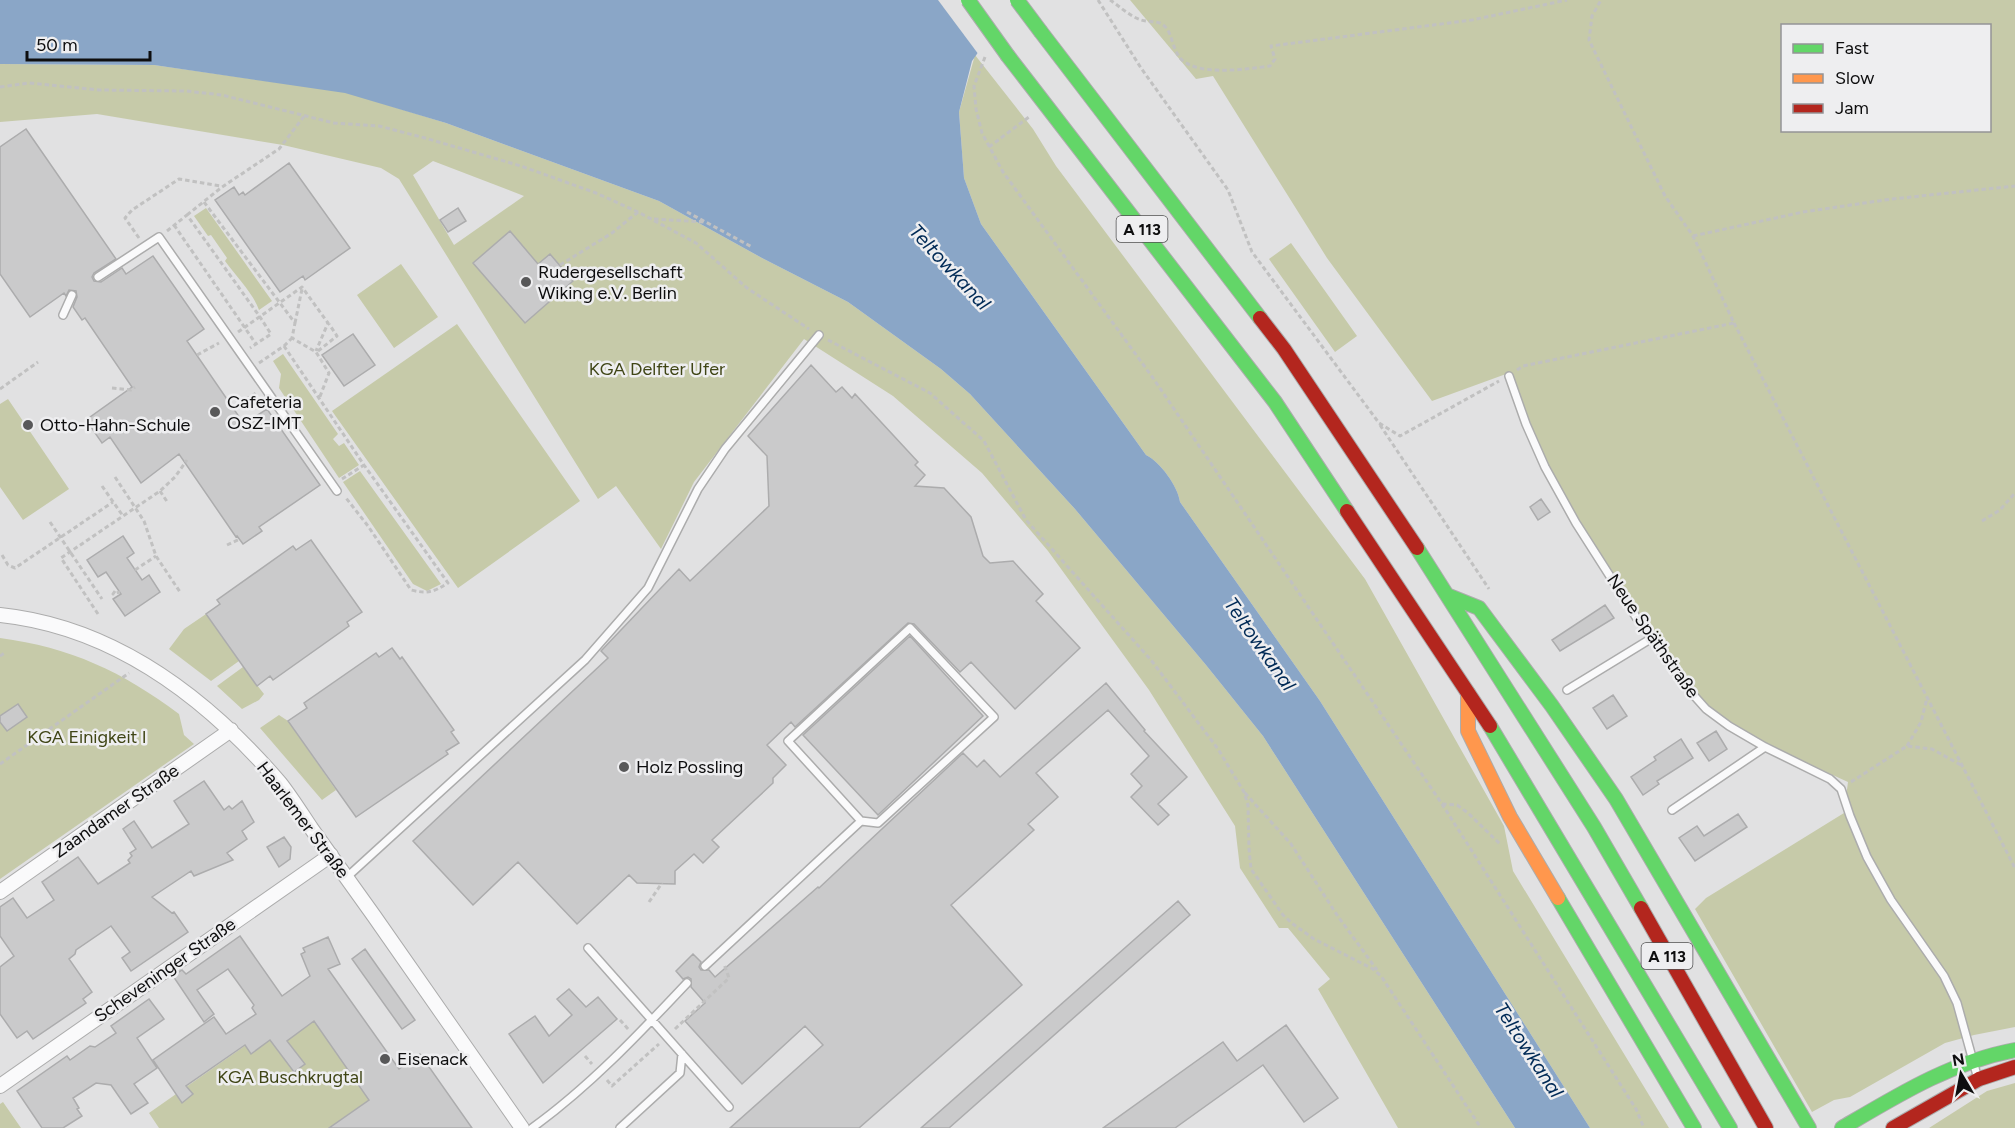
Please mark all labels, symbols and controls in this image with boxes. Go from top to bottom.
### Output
scale bar [27,24,150,62]
legend [1781,24,1991,132]
text: 50 m [36,34,78,56]
text: Fast [1835,37,1869,59]
text: Slow [1835,67,1874,89]
text: Jam [1835,97,1869,119]
road number: A 113 [1116,216,1168,242]
water label: Teltowkanal [904,219,996,315]
place label: Rudergesellschaft Wiking e.V. Berlin [538,261,683,304]
marker: Rudergesellschaft Wiking e.V. Berlin [519,275,533,289]
park label: KGA Delfter Ufer [589,358,725,380]
place label: Cafeteria OSZ-IMT [227,391,302,434]
marker: Cafeteria OSZ-IMT [208,405,222,419]
place label: Otto-Hahn-Schule [40,414,191,436]
marker: Otto-Hahn-Schule [21,418,35,432]
street label: Neue Späthstraße [1602,570,1704,702]
water label: Teltowkanal [1219,593,1301,696]
park label: KGA Einigkeit I [27,726,147,748]
place label: Holz Possling [636,756,743,778]
street label: Haarlemer Straße [252,757,354,883]
street label: Zaandamer Straße [49,759,183,863]
marker: Holz Possling [617,760,631,774]
street label: Scheveninger Straße [90,913,240,1027]
road number: A 113 [1642,943,1692,969]
water label: Teltowkanal [1489,998,1569,1103]
north arrow [1931,1044,1991,1104]
place label: Eisenack [397,1048,468,1070]
text: N [1951,1049,1966,1070]
marker: Eisenack [378,1052,392,1066]
park label: KGA Buschkrugtal [217,1066,363,1088]

